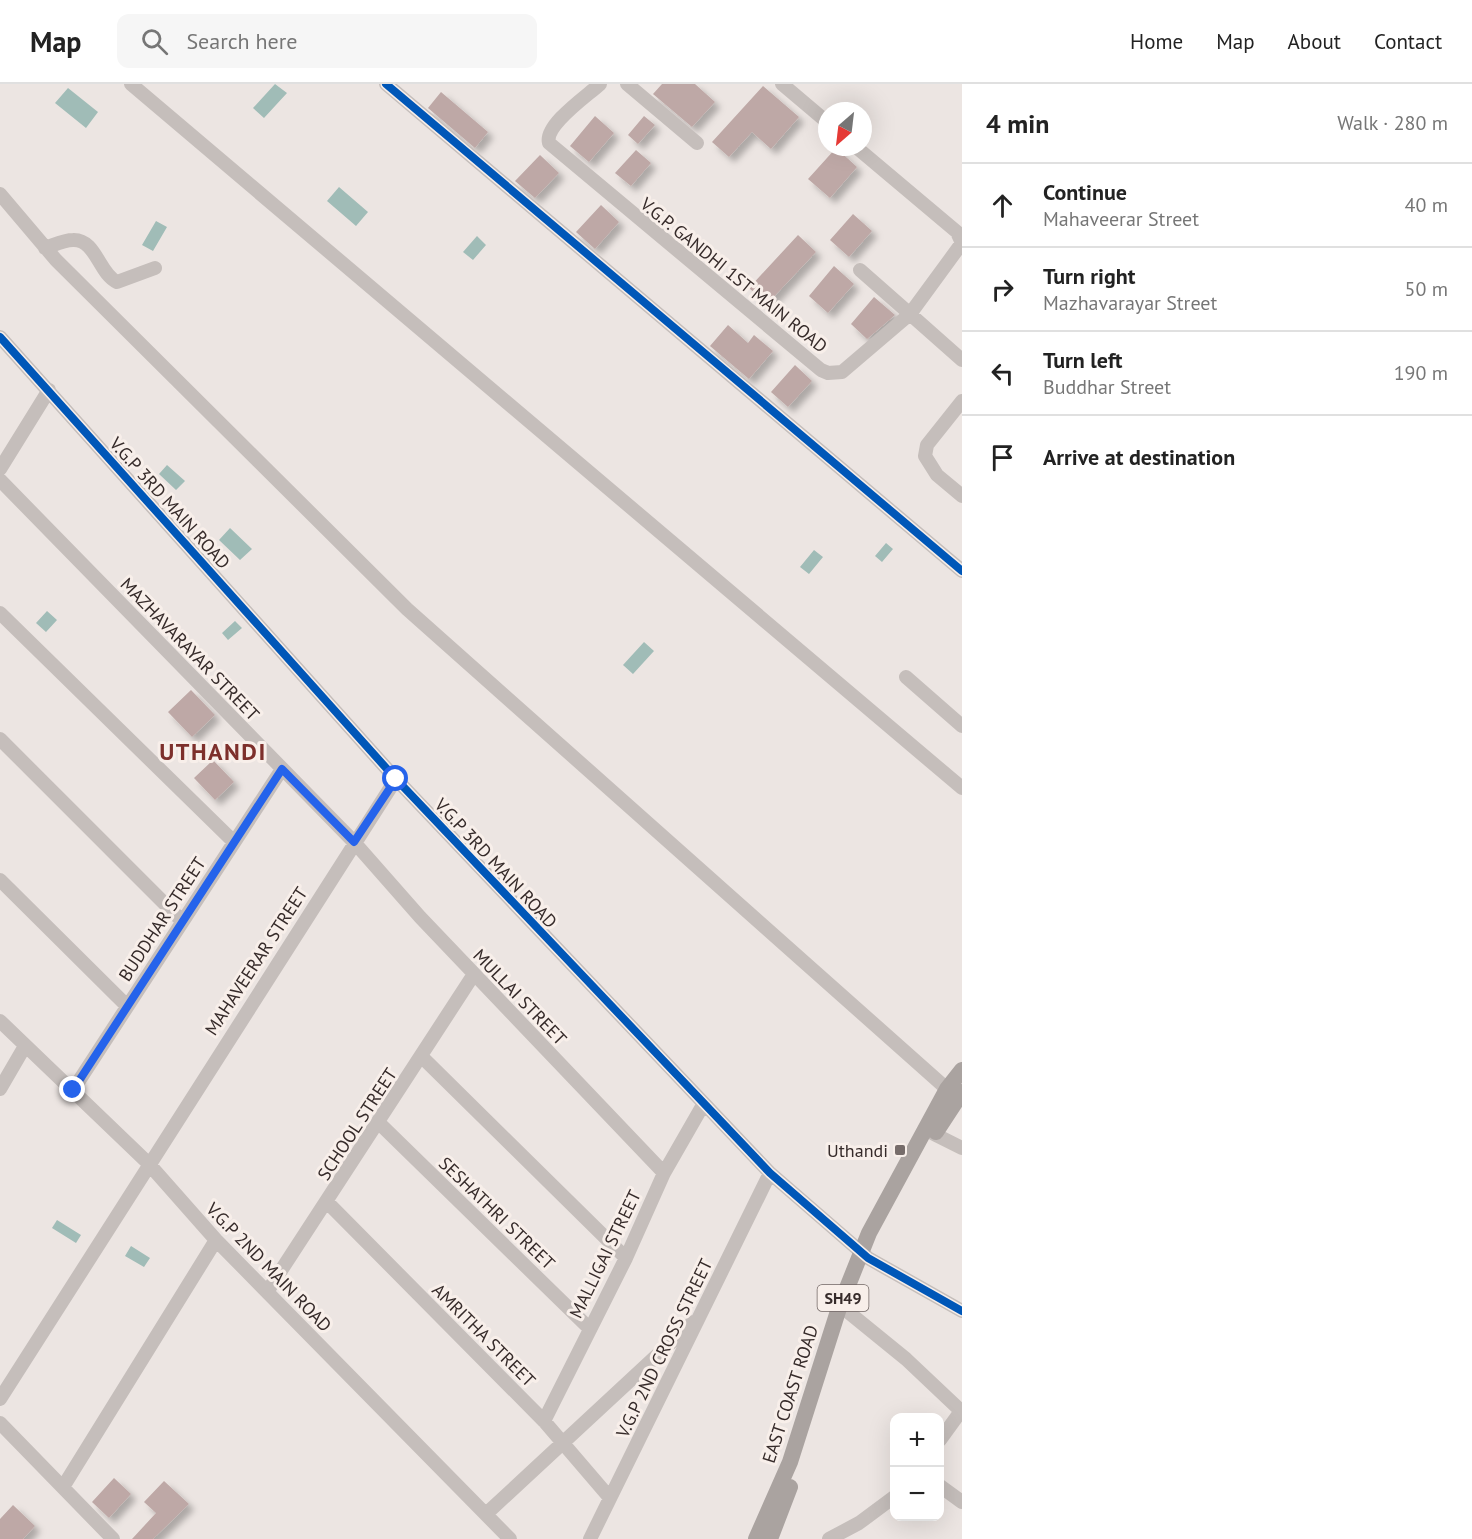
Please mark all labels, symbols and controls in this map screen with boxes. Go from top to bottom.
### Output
search box [117,14,537,68]
text: Map [30,23,81,60]
icon: search [138,25,171,58]
text: Search here [186,27,297,55]
text: Home [1130,28,1183,55]
text: Map [1216,28,1255,55]
text: About [1288,28,1341,55]
text: Contact [1374,28,1442,55]
north arrow [818,102,872,156]
text: 4 min [986,107,1049,140]
text: Walk · 280 m [1337,110,1448,136]
text: Continue [1043,178,1127,206]
icon: ahead [986,189,1019,222]
street label: V.G.P. GANDHI 1ST MAIN ROAD [635,192,832,358]
text: 40 m [1405,192,1448,218]
text: Mahaveerar Street [1043,206,1199,232]
text: Turn right [1043,262,1135,290]
icon: right [986,273,1019,306]
text: 50 m [1405,276,1448,302]
text: Mazhavarayar Street [1043,290,1217,316]
text: Turn left [1043,346,1123,374]
icon: left [986,357,1019,390]
text: 190 m [1394,360,1448,386]
text: Buddhar Street [1043,374,1171,400]
street label: V.G.P 3RD MAIN ROAD [104,432,235,574]
icon: arrive [986,441,1019,474]
text: Arrive at destination [1043,443,1235,471]
street label: MAZHAVARAYAR STREET [116,573,264,725]
district label: UTHANDI [159,736,267,767]
route start [382,765,408,791]
street label: V.G.P 3RD MAIN ROAD [429,792,562,933]
street label: BUDDHAR STREET [113,853,211,985]
street label: MAHAVEERAR STREET [200,883,312,1039]
street label: MULLAI STREET [468,944,572,1050]
street label: SCHOOL STREET [312,1063,402,1185]
route end [59,1076,85,1102]
place label: Uthandi [827,1139,888,1162]
marker: Uthandi [893,1143,907,1157]
street label: SESHATHRI STREET [434,1152,560,1274]
street label: MALLIGAI STREET [564,1186,646,1322]
street label: V.G.P 2ND MAIN ROAD [201,1197,337,1336]
street label: V.G.P 2ND CROSS STREET [610,1255,717,1442]
street label: AMRITHA STREET [427,1278,541,1392]
road number: SH49 [818,1285,868,1311]
street label: EAST COAST ROAD [757,1322,823,1466]
map controls [890,1413,944,1521]
button: + [890,1413,944,1467]
button: − [890,1467,944,1521]

